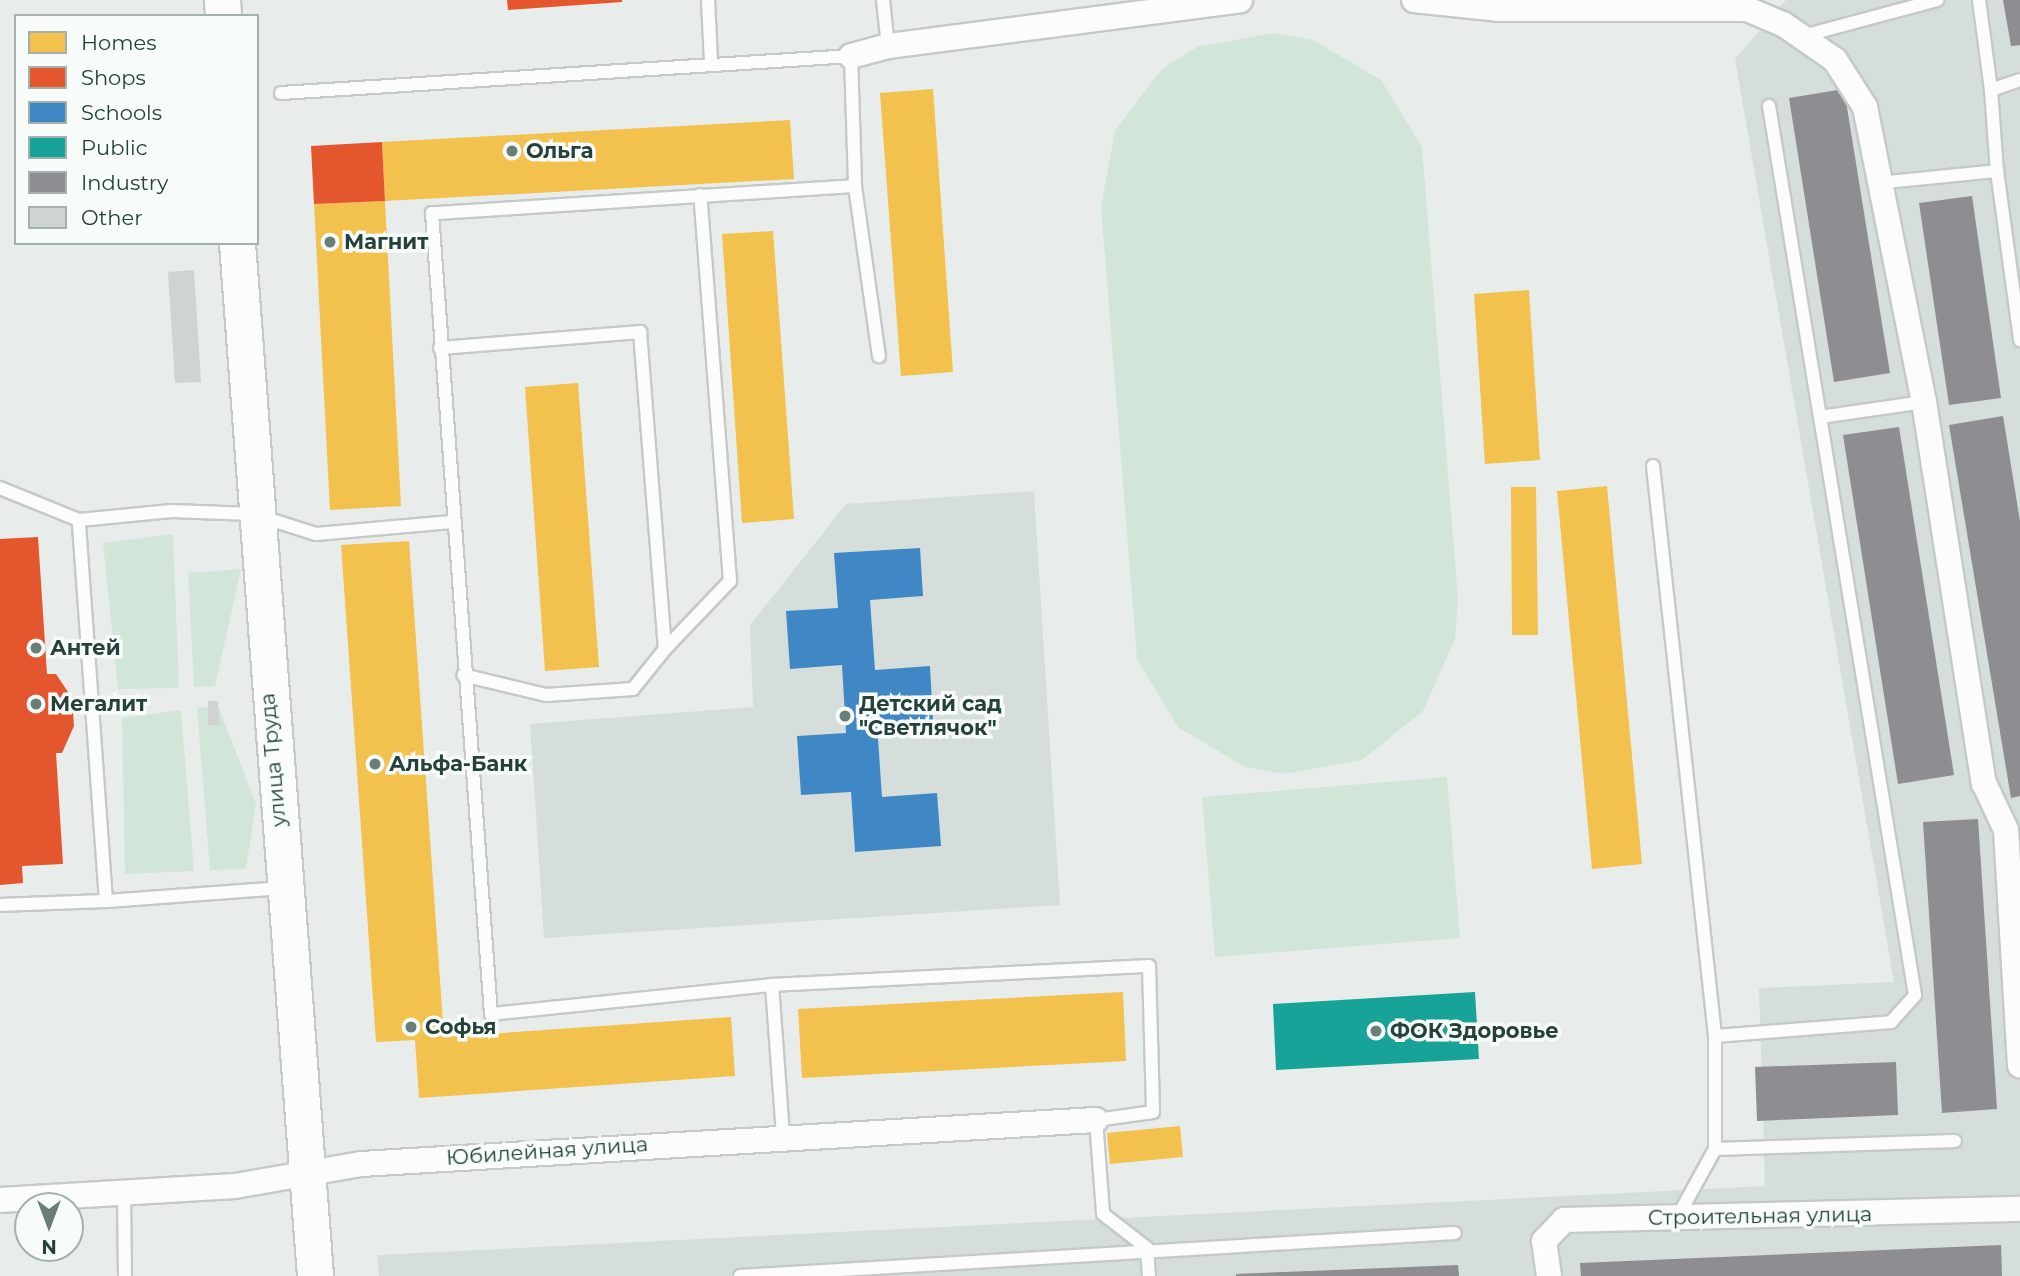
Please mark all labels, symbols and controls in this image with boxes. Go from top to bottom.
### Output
legend [14,14,259,245]
text: Homes [81,30,156,55]
text: Shops [81,65,146,90]
text: Schools [81,100,162,125]
text: Public [81,135,148,160]
place label: Ольга [526,138,593,164]
marker: Ольга [504,143,520,159]
text: Industry [81,170,168,195]
text: Other [81,205,143,230]
place label: Магнит [344,229,428,255]
marker: Магнит [322,234,338,250]
place label: Антей [50,635,121,661]
marker: Антей [28,640,44,656]
place label: Мегалит [50,691,147,717]
place label: Детский сад "Светлячок" [859,691,1002,741]
street label: улица Труда [255,692,291,828]
marker: Мегалит [28,696,44,712]
marker: Детский сад "Светлячок" [837,708,853,724]
place label: Альфа-Банк [389,751,527,777]
marker: Альфа-Банк [367,756,383,772]
place label: Софья [425,1014,497,1040]
place label: ФОК Здоровье [1390,1018,1559,1044]
marker: Софья [403,1019,419,1035]
marker: ФОК Здоровье [1368,1023,1384,1039]
street label: Юбилейная улица [445,1131,649,1171]
north arrow [14,1192,84,1262]
street label: Строительная улица [1648,1201,1872,1231]
text: N [41,1235,57,1258]

